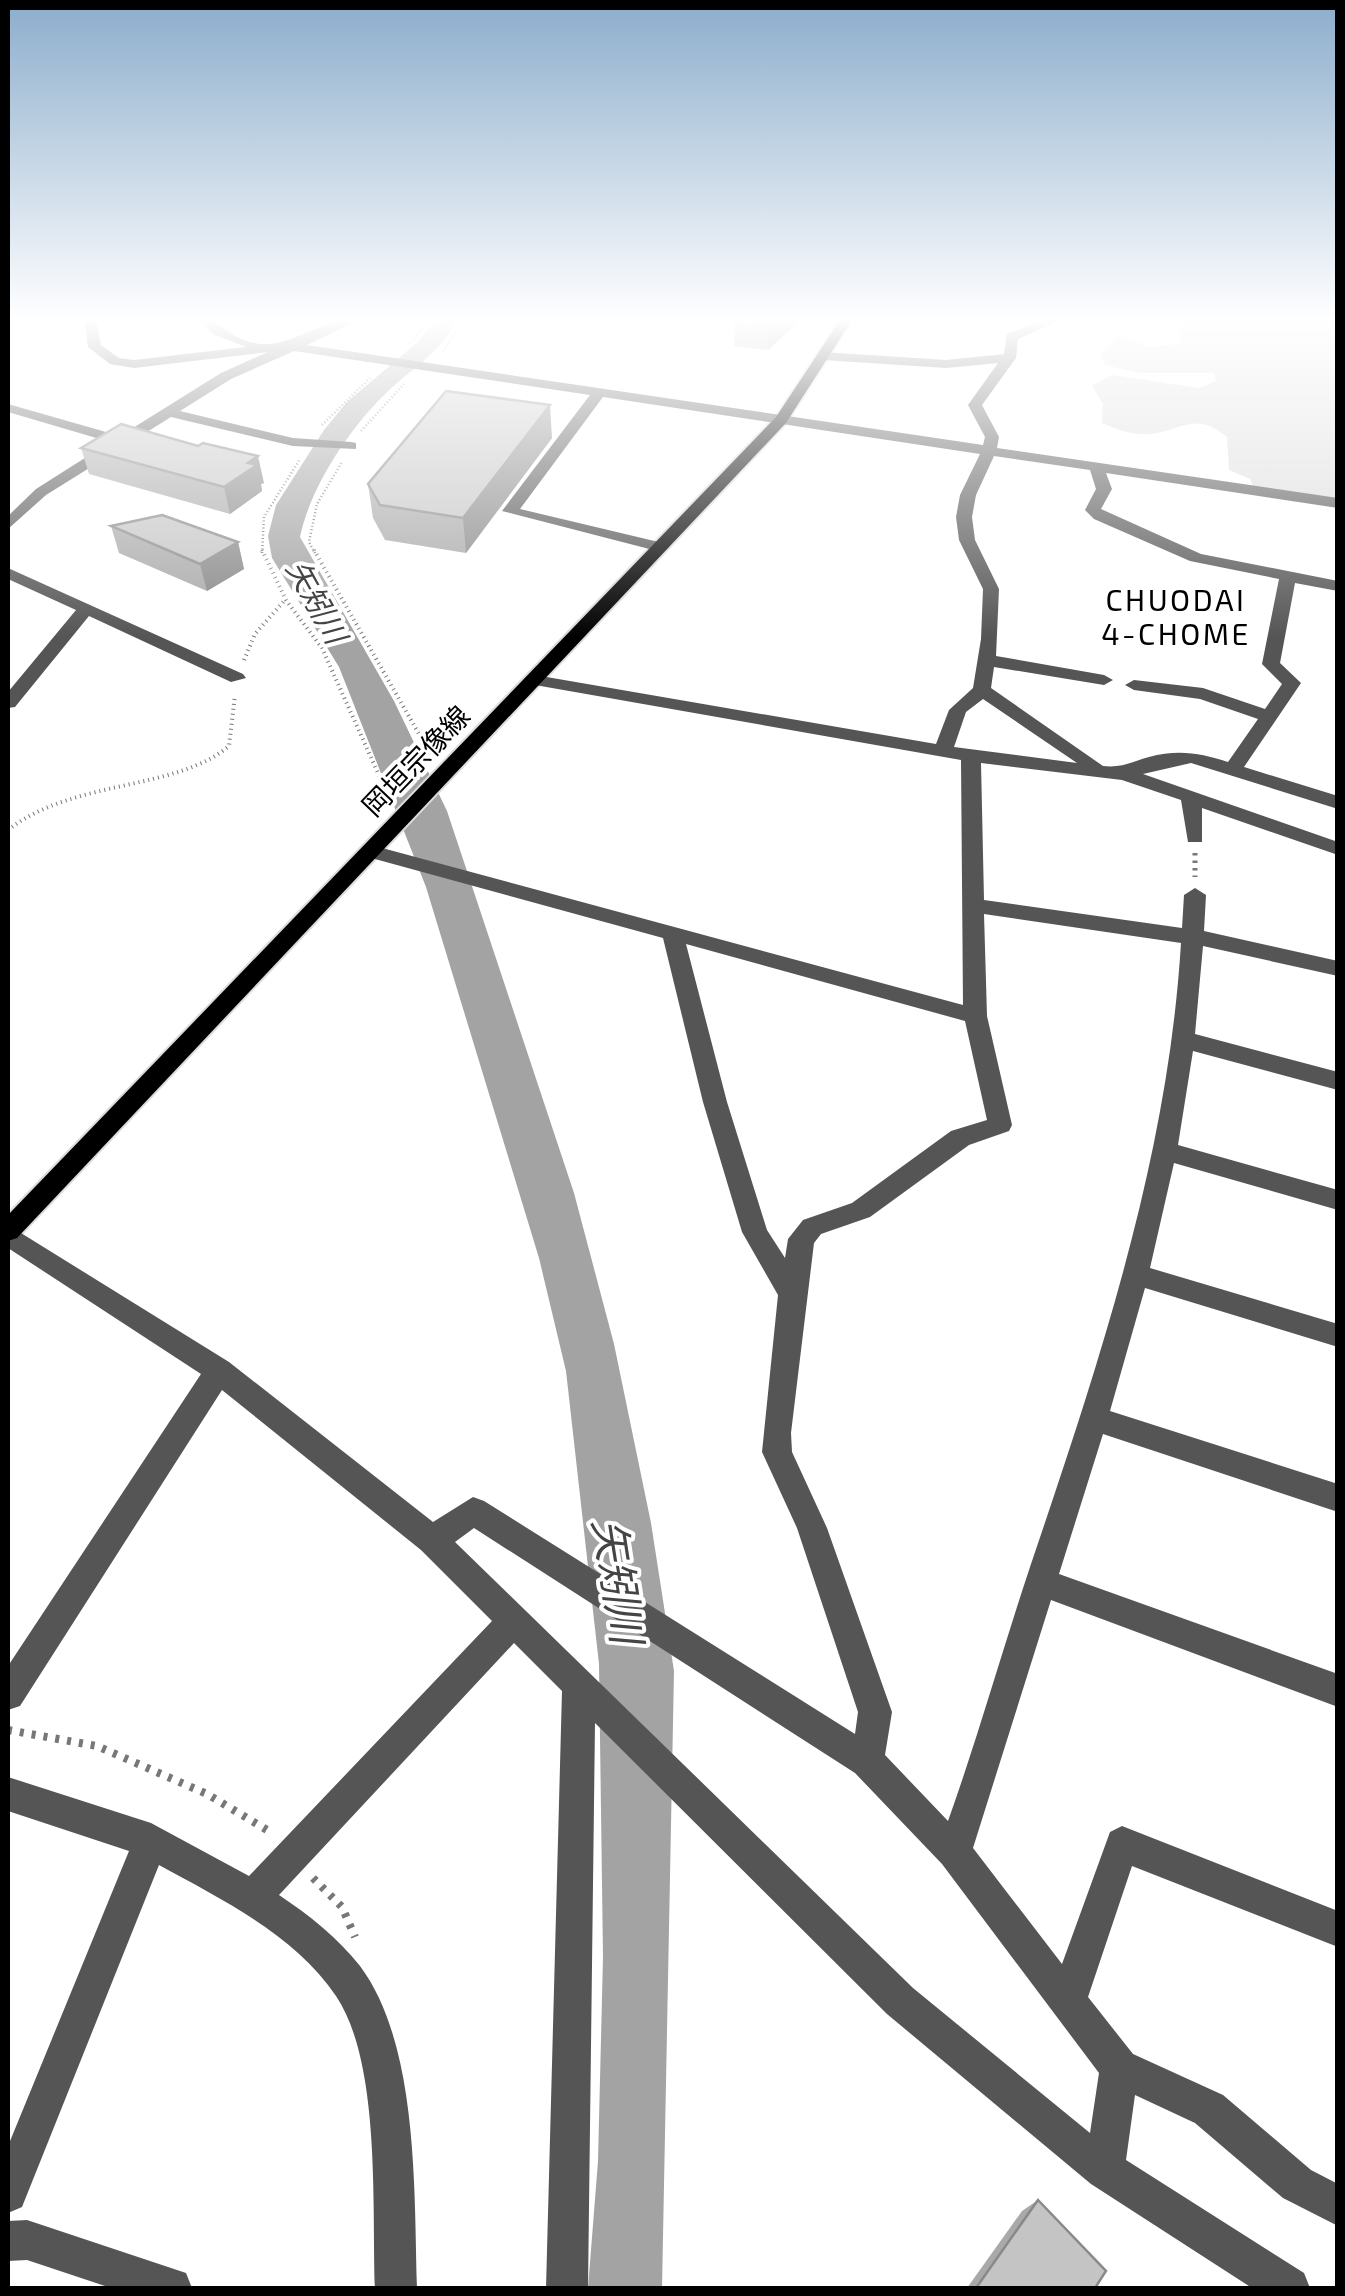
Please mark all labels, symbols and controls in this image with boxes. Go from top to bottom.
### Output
water label: 矢矧川 [280,553,357,652]
district label: CHUODAI 4-CHOME [1101,581,1251,651]
street label: 岡垣宗像線 [354,698,476,822]
water label: 矢矧川 [585,1515,655,1651]

